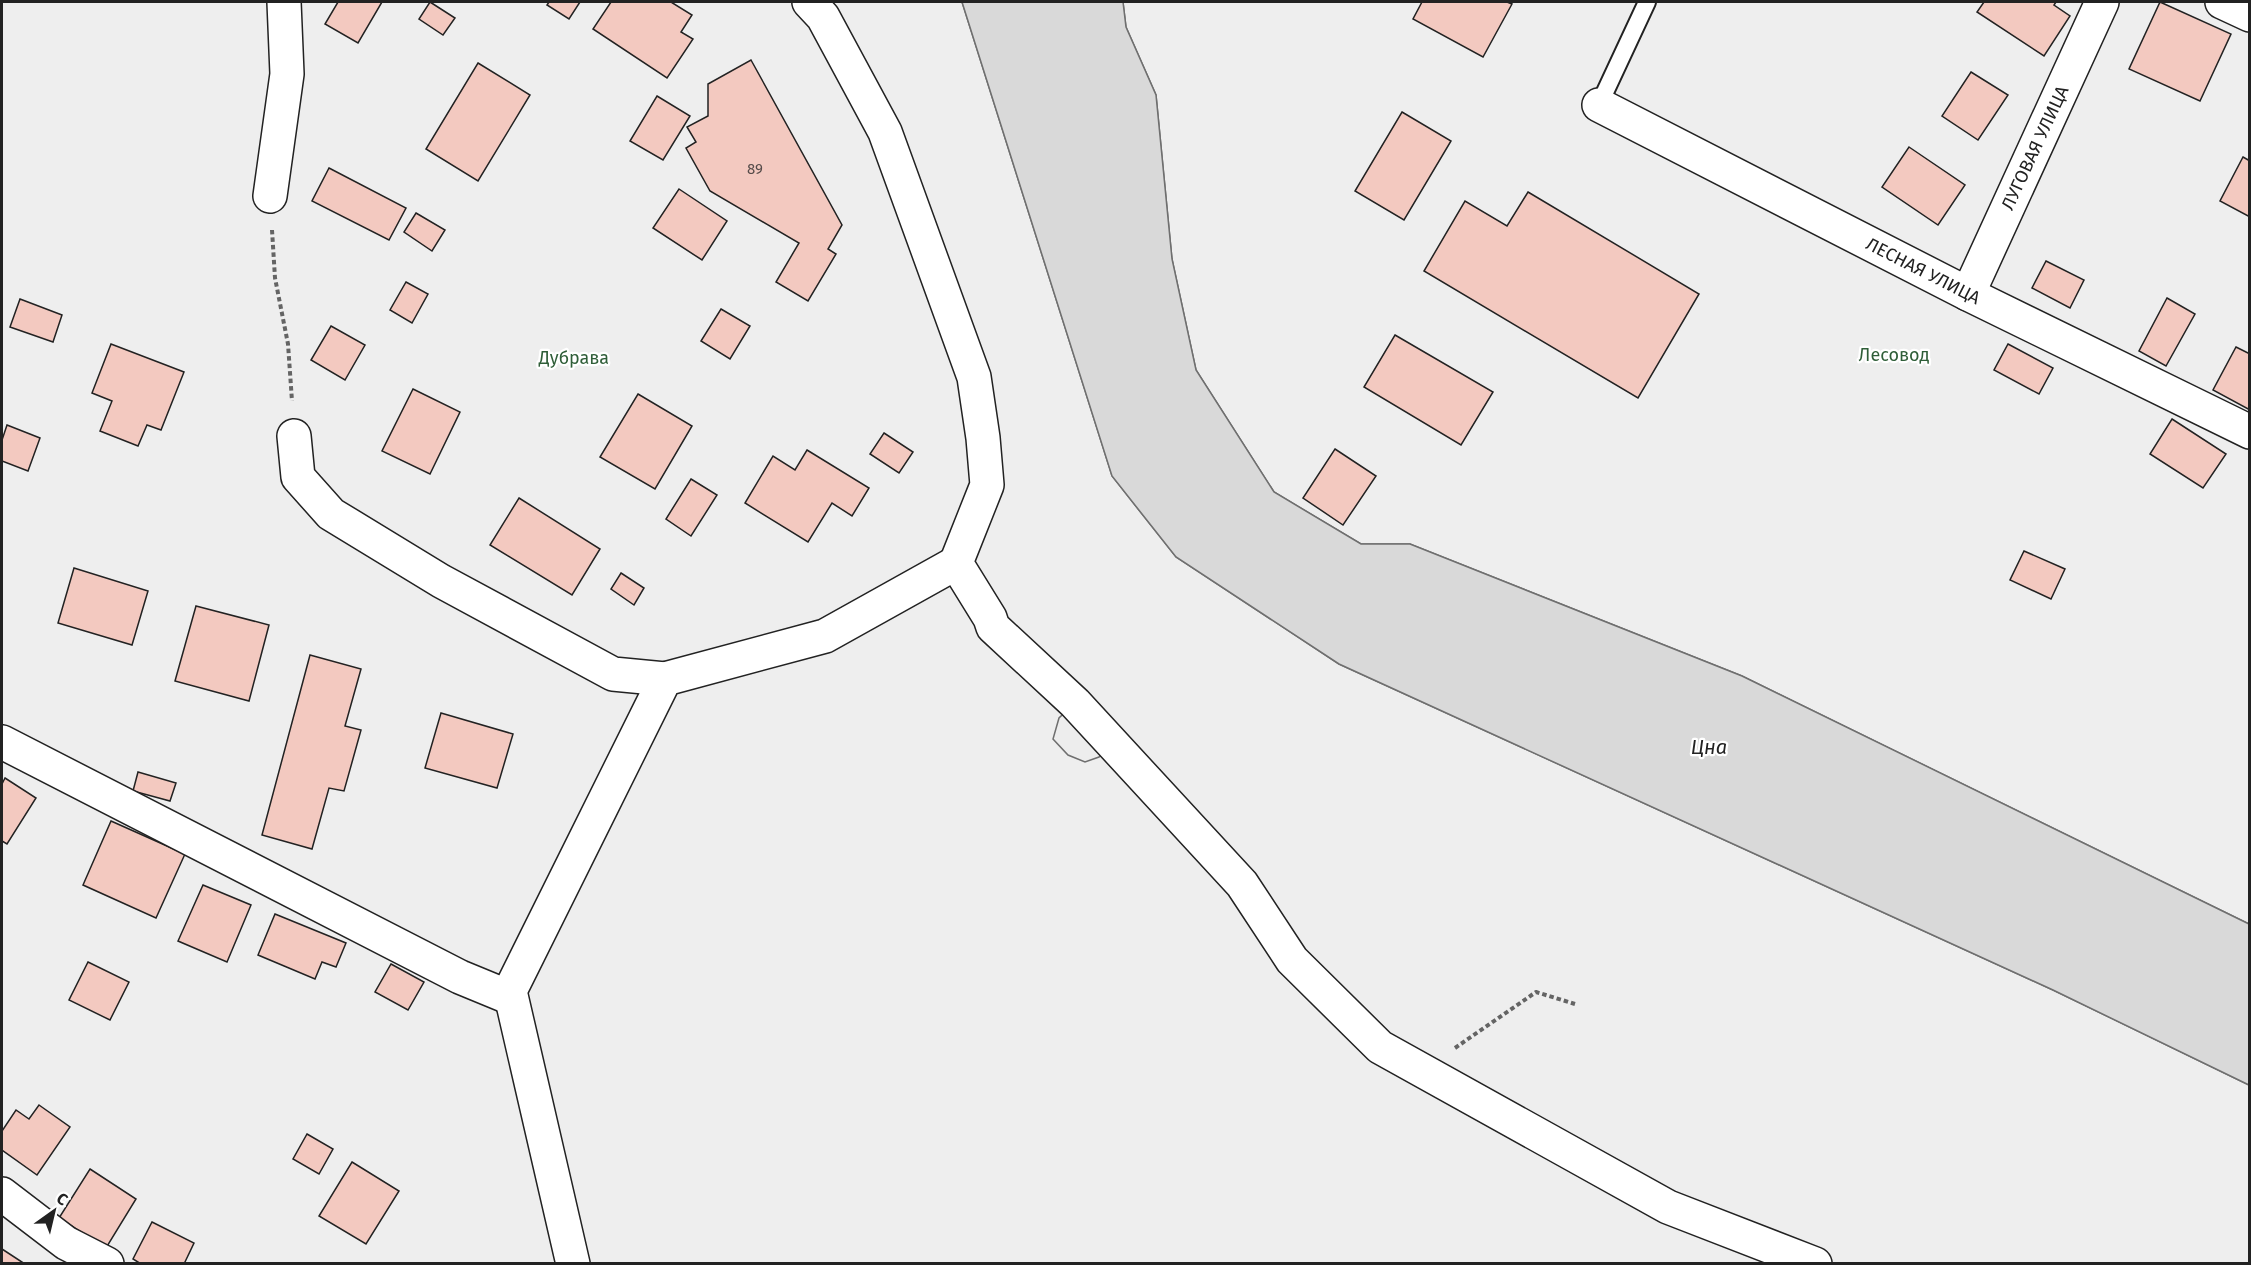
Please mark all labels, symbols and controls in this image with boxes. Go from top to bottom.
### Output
street label: ЛУГОВАЯ УЛИЦА [1997,82,2074,214]
house number: 89 [747,160,763,178]
street label: ЛЕСНАЯ УЛИЦА [1862,233,1984,310]
park label: Лесовод [1859,344,1929,366]
park label: Дубрава [538,347,609,369]
water label: Цна [1691,735,1727,759]
north arrow [24,1181,84,1241]
text: С [53,1189,72,1210]

